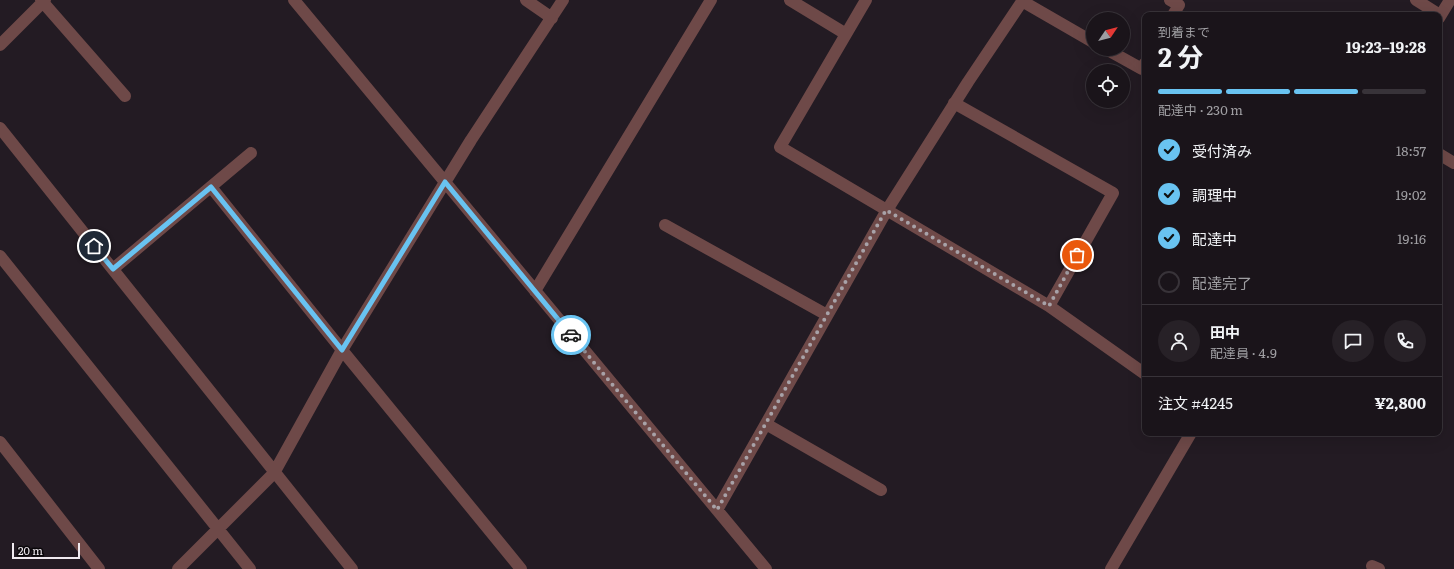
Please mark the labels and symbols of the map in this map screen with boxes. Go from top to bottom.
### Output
north arrow [1086,12,1130,56]
pin [77,229,111,263]
pin [1060,238,1094,272]
courier [551,315,591,355]
scale bar [12,541,80,560]

